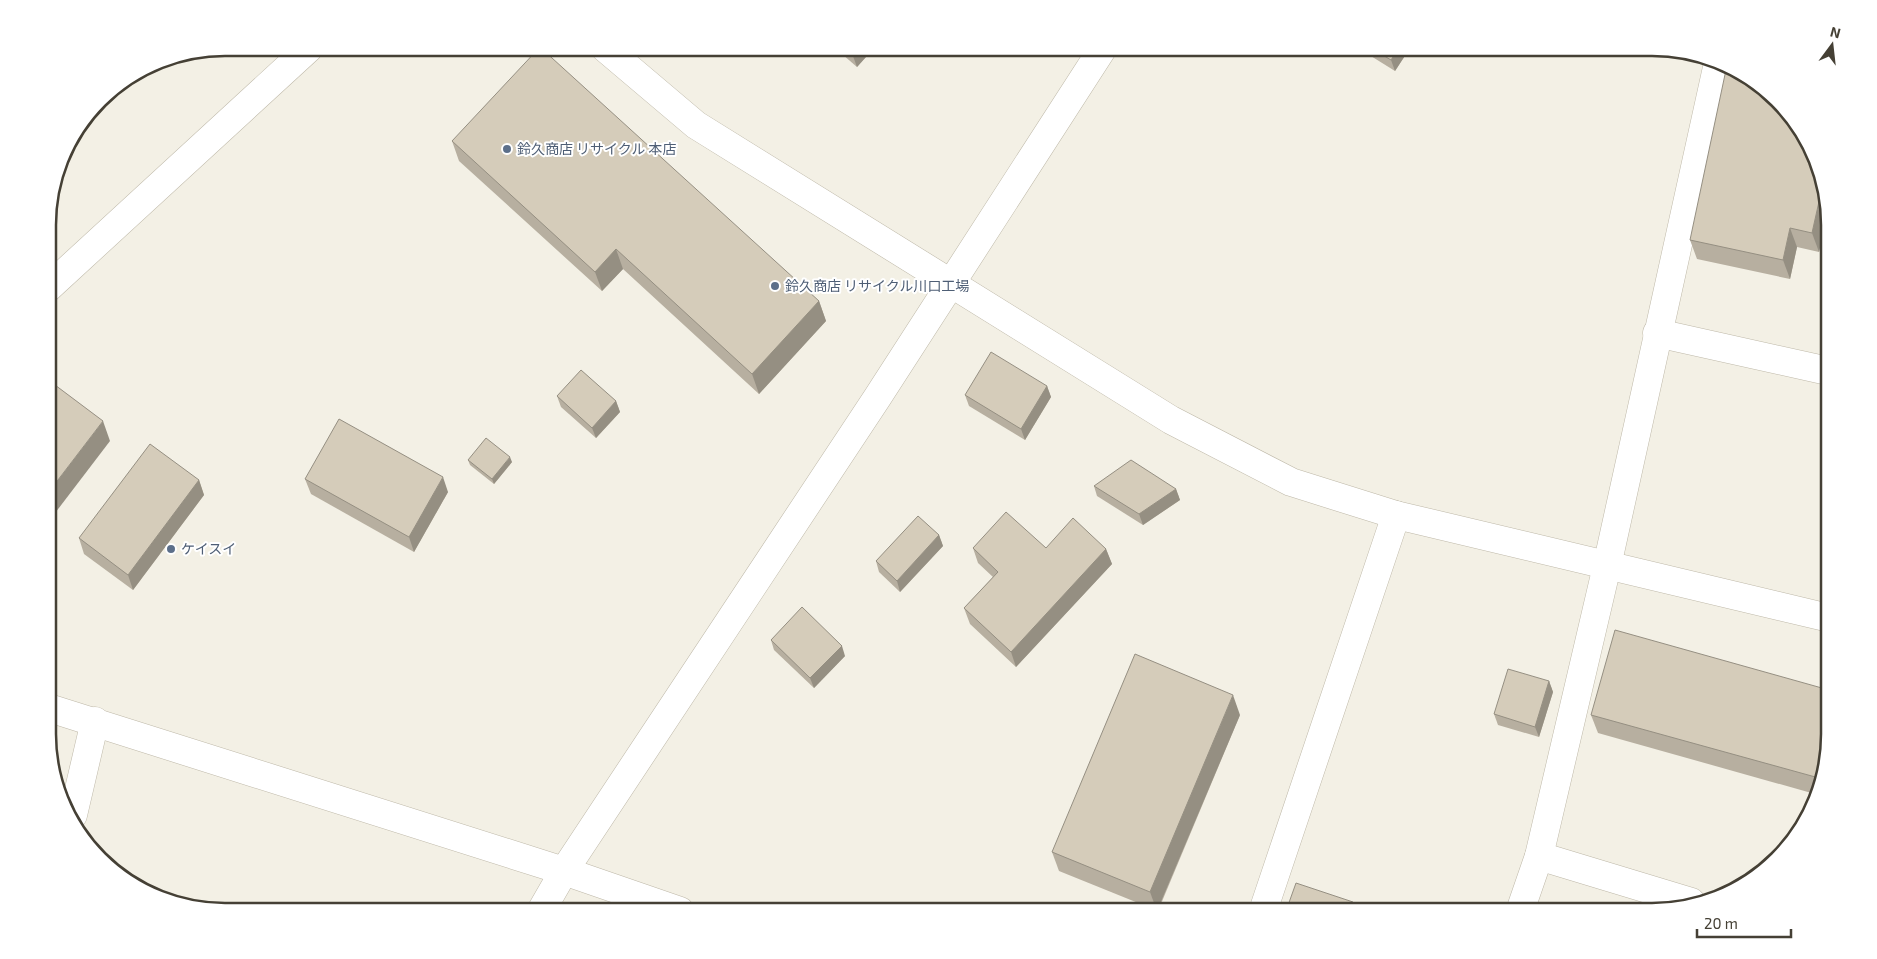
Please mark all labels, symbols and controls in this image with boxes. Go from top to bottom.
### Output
north arrow [1807,20,1857,70]
text: N [1828,22,1843,41]
place label: 鈴久商店 リサイクル 本店 [517,140,677,157]
marker: 鈴久商店 リサイクル 本店 [501,143,513,155]
place label: 鈴久商店 リサイクル川口工場 [785,277,969,294]
marker: 鈴久商店 リサイクル川口工場 [769,280,781,292]
place label: ケイスイ [181,540,236,557]
marker: ケイスイ [165,543,177,555]
scale bar [1697,906,1791,938]
text: 20 m [1704,914,1738,932]

